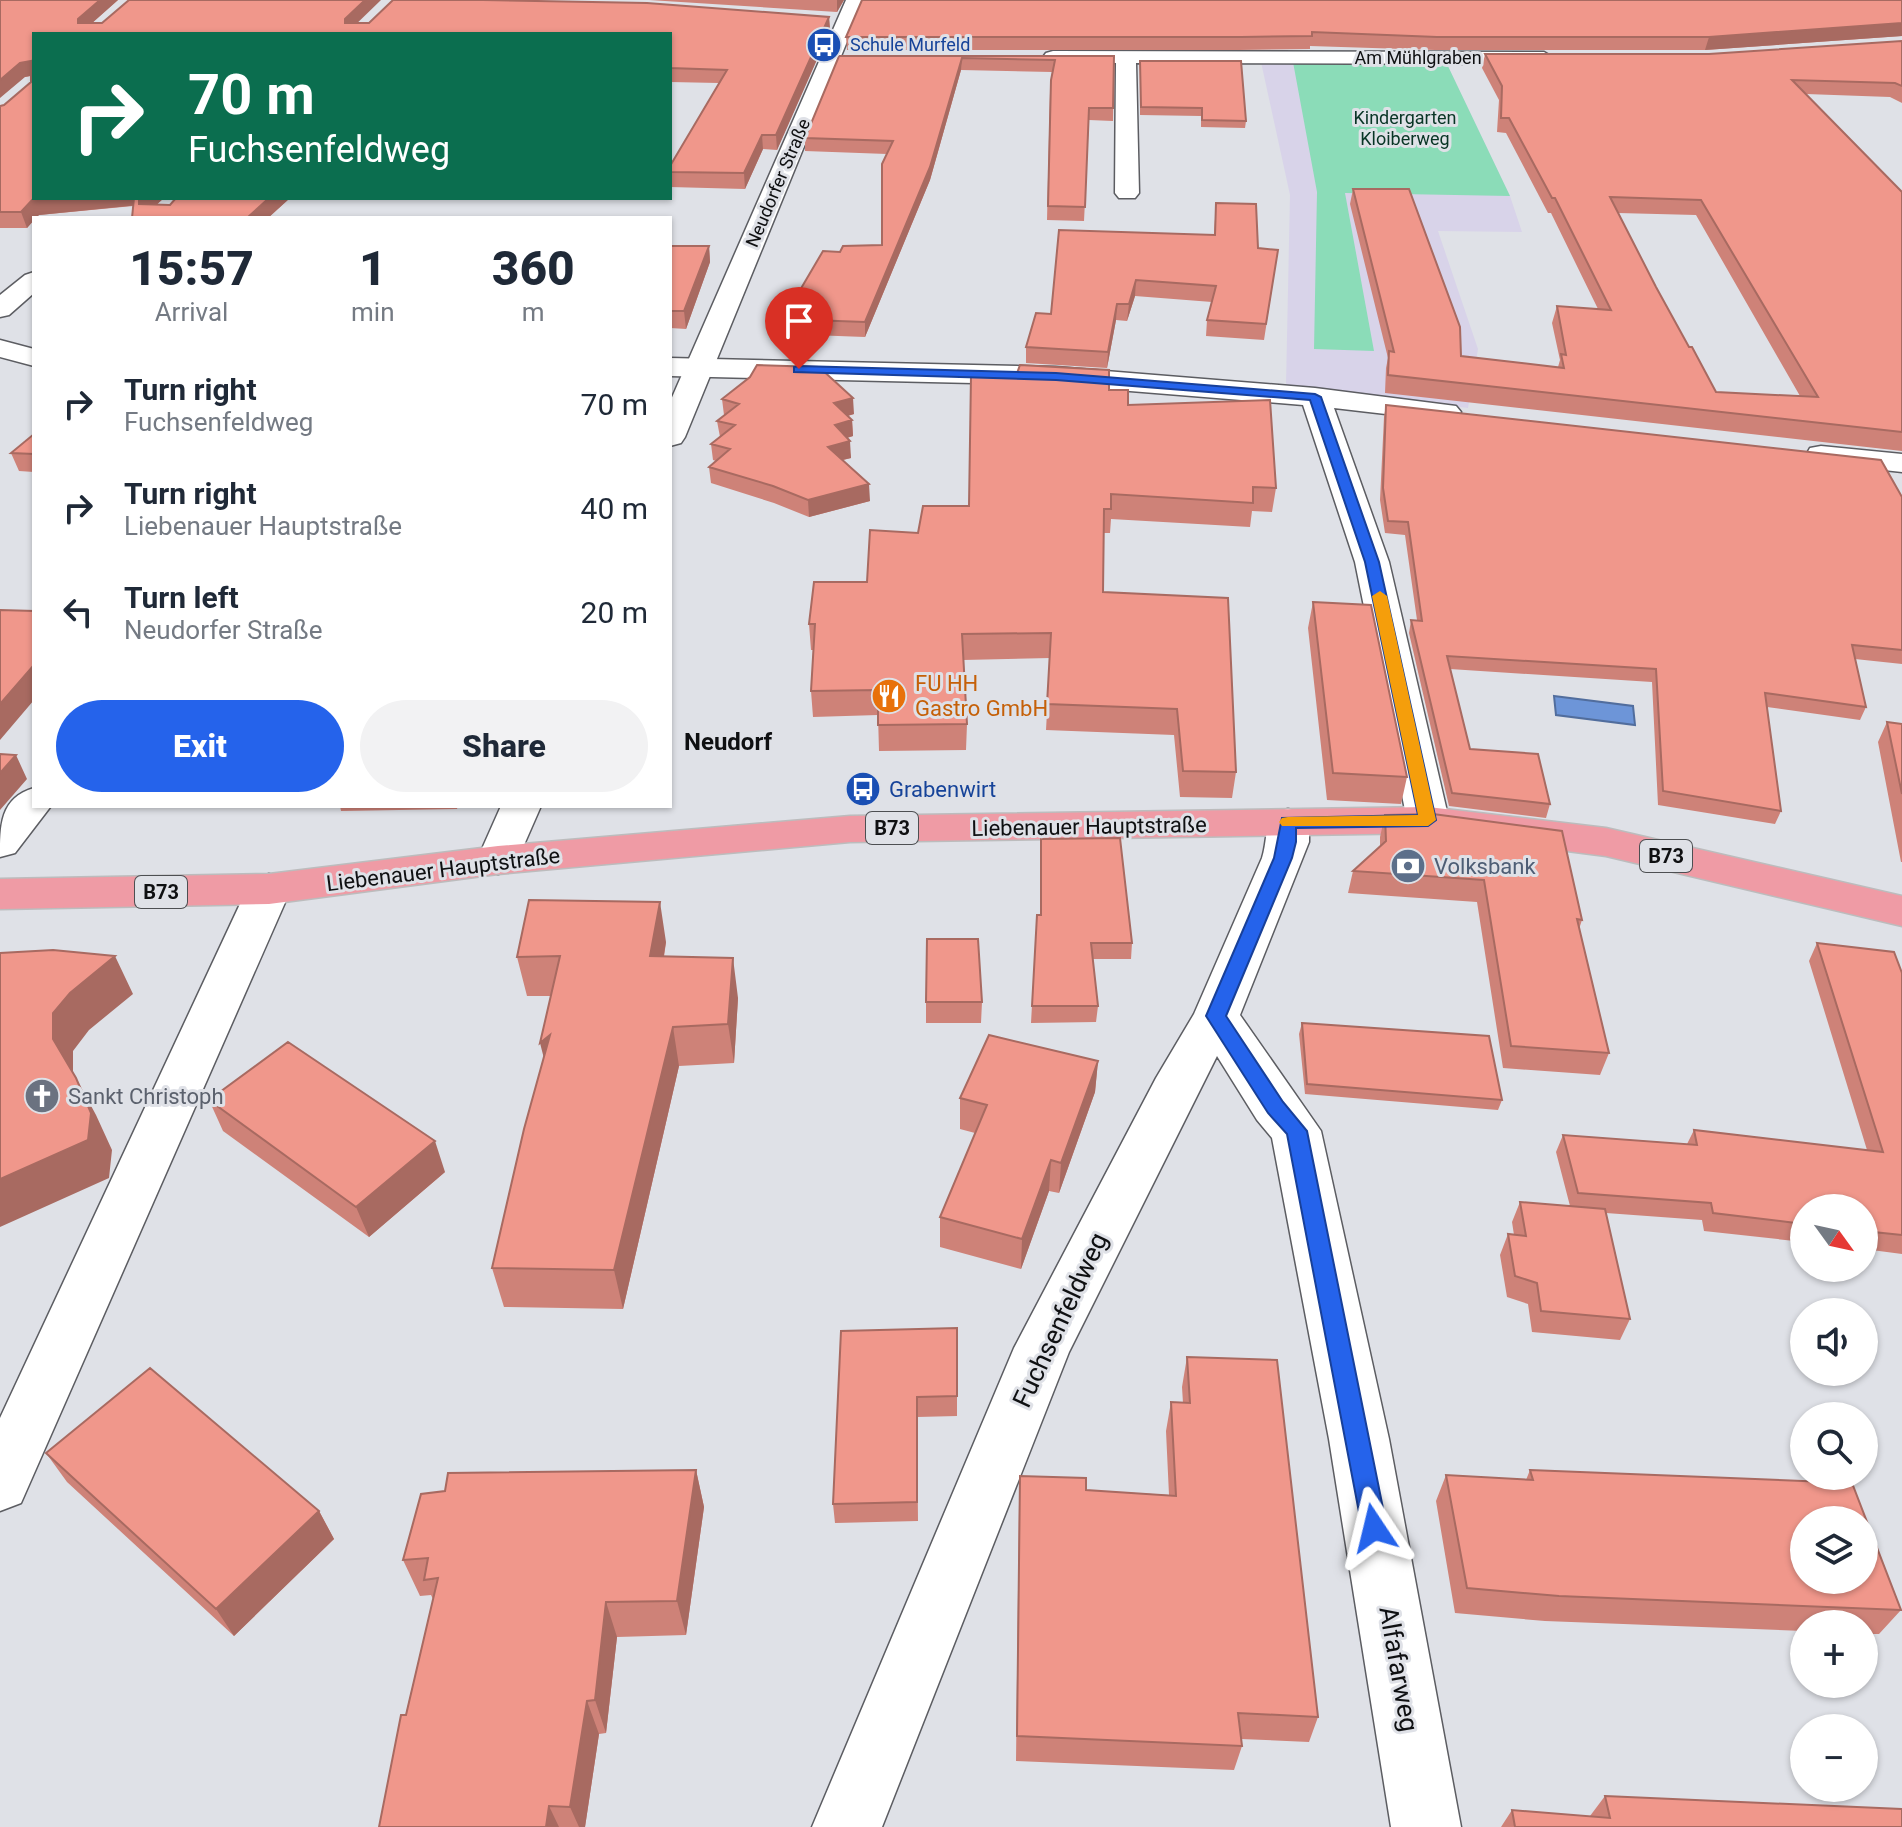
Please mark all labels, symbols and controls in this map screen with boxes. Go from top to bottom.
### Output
bus stop icon: Schule Murfeld [805,26,843,64]
place label: Schule Murfeld [850,34,970,55]
street label: Am Mühlgraben [1354,47,1482,68]
text: 70 m [188,62,315,128]
icon: right [56,64,160,168]
park label: Kindergarten Kloiberweg [1353,107,1457,149]
street label: Neudorfer Straße [741,115,814,250]
text: Fuchsenfeldweg [188,129,450,171]
text: 15:57 [129,240,254,297]
text: 1 [359,240,387,297]
text: 360 [492,240,575,297]
pin [765,287,833,369]
text: Arrival [155,297,228,327]
text: min [351,297,395,327]
text: m [522,297,545,327]
icon: arrive [777,299,821,343]
text: Turn right [124,372,257,407]
icon: right [56,382,100,426]
text: 70 m [581,387,648,422]
text: Fuchsenfeldweg [124,407,313,437]
text: Turn right [124,476,257,511]
icon: right [56,486,100,530]
text: 40 m [581,491,648,526]
text: Liebenauer Hauptstraße [124,511,402,541]
text: Turn left [124,580,239,615]
icon: left [56,590,100,634]
text: 20 m [581,595,648,630]
text: Neudorfer Straße [124,615,323,645]
place label: FU HH Gastro GmbH [915,671,1048,721]
restaurant icon: FU HH Gastro GmbH [870,677,908,715]
button: Exit [56,700,344,792]
button: Share [360,700,648,792]
district label: Neudorf [684,728,772,756]
bus stop icon: Grabenwirt [844,770,882,808]
place label: Grabenwirt [889,777,996,802]
road number: B73 [866,812,918,844]
street label: Liebenauer Hauptstraße [971,812,1207,841]
road number: B73 [1640,840,1692,872]
street label: Liebenauer Hauptstraße [325,843,561,896]
bank icon: Volksbank [1389,847,1427,885]
place label: Volksbank [1434,854,1536,879]
road number: B73 [135,876,187,908]
church icon: Sankt Christoph [23,1077,61,1115]
place label: Sankt Christoph [68,1084,224,1109]
north arrow [1790,1194,1878,1282]
map controls [1790,1194,1878,1802]
street label: Fuchsenfeldweg [1006,1228,1114,1412]
button: sound [1790,1298,1878,1386]
button: search [1790,1402,1878,1490]
position arrow [1332,1486,1416,1570]
button: layers [1790,1506,1878,1594]
street label: Alfafarweg [1373,1604,1425,1734]
button: + [1790,1610,1878,1698]
button: − [1790,1714,1878,1802]

